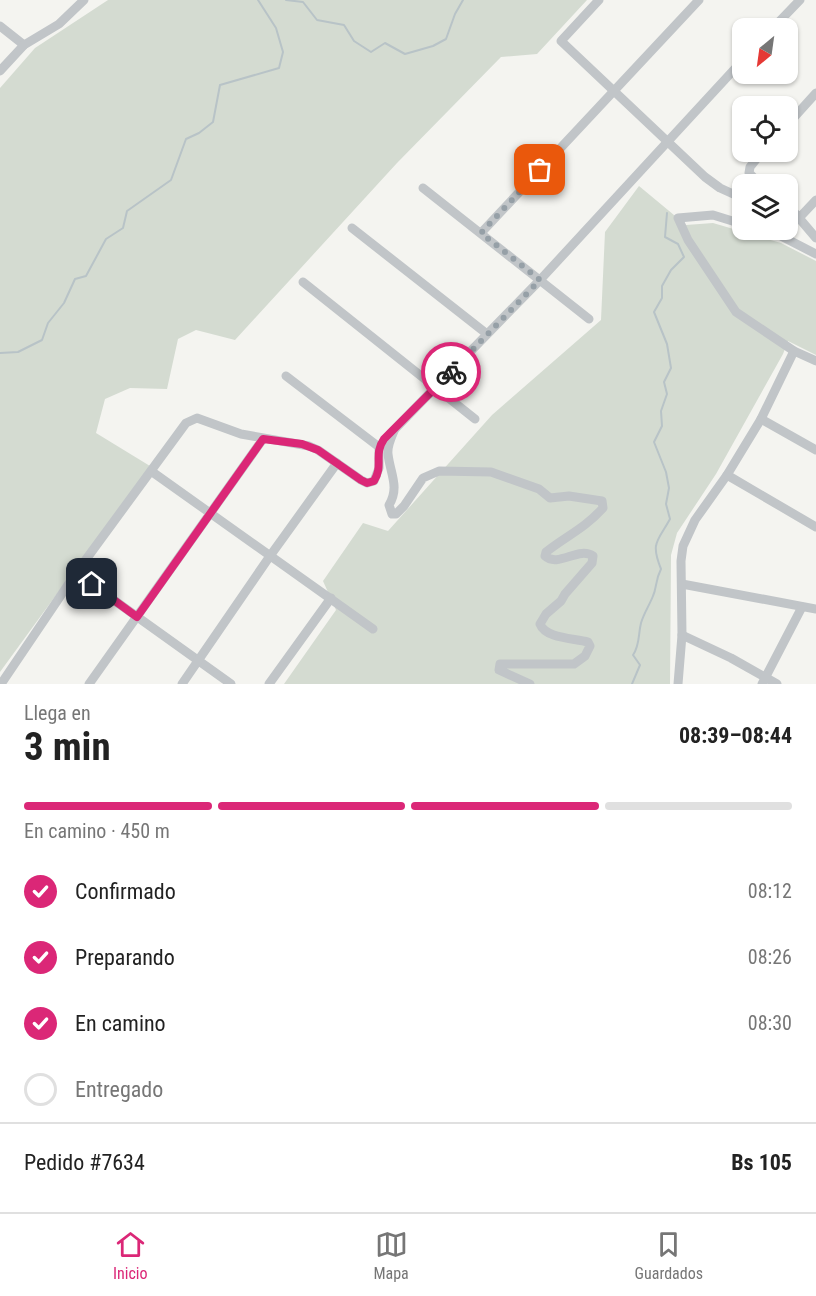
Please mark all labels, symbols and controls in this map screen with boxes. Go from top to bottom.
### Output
north arrow [732,18,798,84]
map controls [732,18,798,240]
button: locate [732,96,798,162]
pin [514,144,565,195]
icon: bag [523,153,556,186]
button: layers [732,174,798,240]
courier [421,342,481,402]
icon: bike [435,356,468,389]
pin [66,558,117,609]
icon: home [75,567,108,600]
text: Llega en [24,701,91,725]
text: 08:39–08:44 [679,723,792,748]
text: 3 min [24,724,111,770]
text: En camino · 450 m [24,819,170,843]
icon: check [24,875,57,908]
text: Confirmado [75,879,176,904]
text: 08:12 [748,879,792,903]
icon: check [24,941,57,974]
text: Preparando [75,945,175,970]
text: 08:26 [748,945,792,969]
icon: check [24,1007,57,1040]
text: En camino [75,1011,166,1036]
text: 08:30 [748,1011,792,1035]
text: Entregado [75,1077,163,1102]
text: Pedido #7634 [24,1150,145,1175]
text: Bs 105 [731,1150,792,1175]
tab: Inicio [113,1228,147,1283]
tab: Mapa [373,1228,409,1283]
tab: Guardados [635,1228,703,1283]

